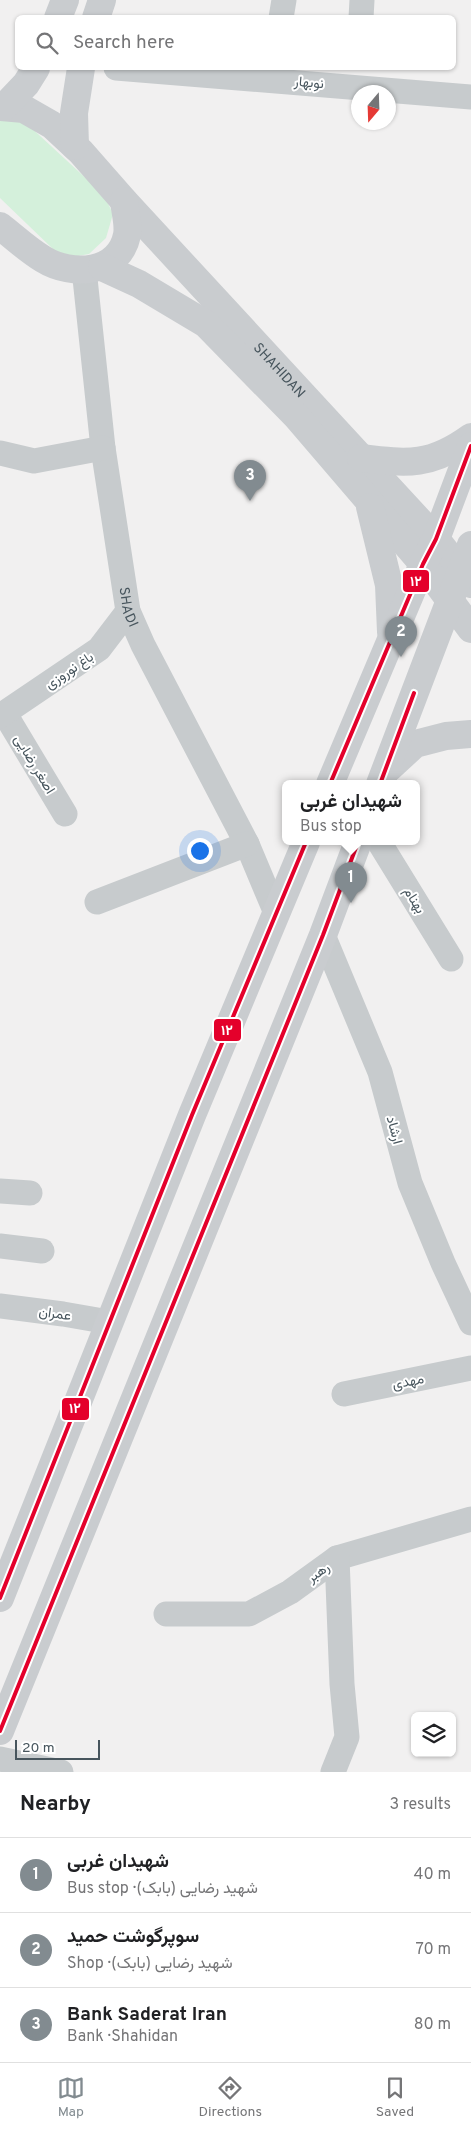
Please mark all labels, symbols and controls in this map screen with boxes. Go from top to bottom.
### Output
search box [15,15,456,70]
icon: search [33,29,61,57]
text: Search here [73,31,175,55]
street label: نوبهار [292,74,324,93]
north arrow [351,85,396,130]
street label: SHAHIDAN [249,340,308,402]
pin: 3 [234,460,266,501]
line badge: ۱۲ [402,569,430,593]
text: ۱۲ [410,574,422,591]
street label: SHADI [114,586,141,630]
pin: 2 [385,616,417,657]
street label: باغ نوروزی [42,649,98,694]
street label: اصغر رضایی [9,732,58,797]
popup [282,780,420,845]
text: شهیدان غربی [300,790,402,814]
text: Bus stop [300,817,362,837]
your location [187,838,213,864]
pin: 1 [335,862,367,903]
street label: بهنام [399,884,428,917]
line badge: ۱۲ [213,1018,242,1042]
text: ۱۲ [221,1023,233,1040]
street label: ارشاد [382,1114,405,1146]
street label: عمران [38,1304,72,1325]
street label: مهدی [391,1371,425,1394]
line badge: ۱۲ [61,1397,90,1421]
text: ۱۲ [69,1401,81,1418]
street label: رهبر [303,1559,334,1588]
map controls [411,1712,456,1757]
button: layers [411,1712,456,1757]
scale bar [15,1737,100,1760]
text: 20 m [22,1740,55,1757]
text: Nearby [20,1791,91,1818]
text: 3 results [389,1795,451,1815]
text: شهیدان غربی [67,1850,169,1874]
text: 1 [33,1865,39,1885]
text: 40 m [413,1865,451,1885]
text: Bus stop · شهید رضایی (بابک) [67,1879,258,1899]
text: سوپرگوشت حمید [67,1925,199,1949]
text: 2 [31,1940,41,1960]
text: 70 m [416,1940,451,1960]
text: Shop · شهید رضایی (بابک) [67,1954,233,1974]
text: Bank Saderat Iran [67,2003,227,2027]
text: 3 [31,2015,41,2035]
text: 80 m [414,2015,451,2035]
text: Bank · Shahidan [67,2027,178,2047]
tab: Map [57,2074,85,2121]
tab: Directions [198,2074,262,2121]
tab: Saved [376,2074,414,2121]

